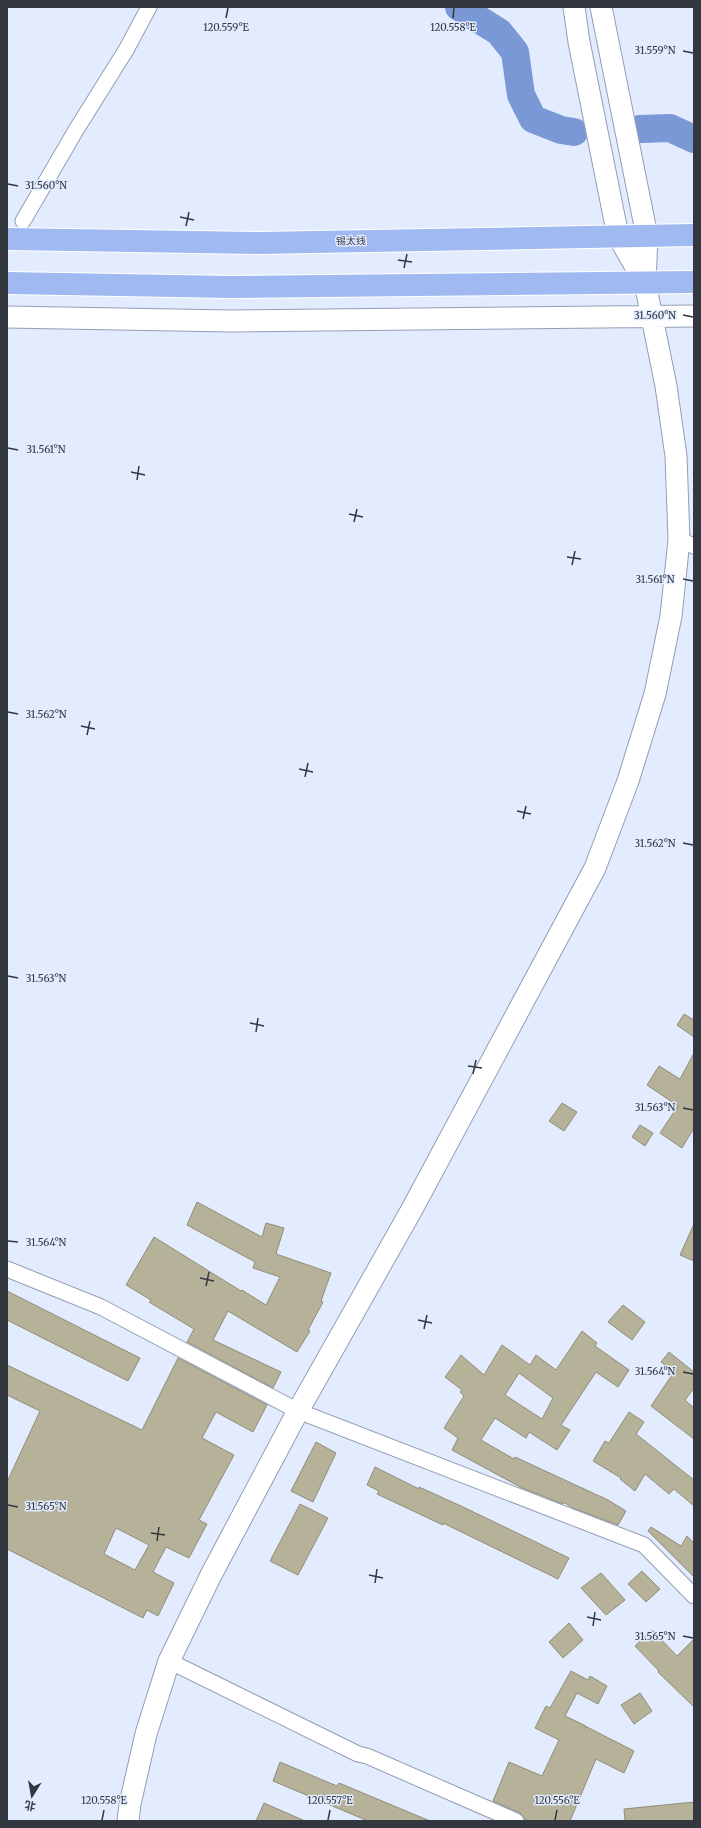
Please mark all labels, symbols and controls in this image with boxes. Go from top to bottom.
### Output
text: 120.559°E [203,21,249,34]
text: 120.558°E [430,21,476,34]
text: 31.559°N [635,44,676,57]
text: 31.560°N [25,179,67,192]
street label: 锡太线 [336,234,366,248]
text: 31.560°N [634,309,676,322]
text: 31.561°N [27,443,66,456]
text: 31.561°N [636,573,675,586]
text: 31.562°N [25,708,67,721]
text: 31.562°N [634,837,676,850]
text: 31.563°N [26,972,67,985]
text: 31.563°N [635,1101,676,1114]
text: 31.564°N [26,1236,67,1249]
text: 31.564°N [635,1365,676,1378]
text: 31.565°N [26,1500,67,1513]
text: 31.565°N [635,1630,676,1643]
north arrow [12,1776,52,1816]
text: 120.558°E [81,1794,127,1807]
text: 120.557°E [307,1794,353,1807]
text: 120.556°E [534,1794,580,1807]
text: 北 [23,1798,37,1814]

